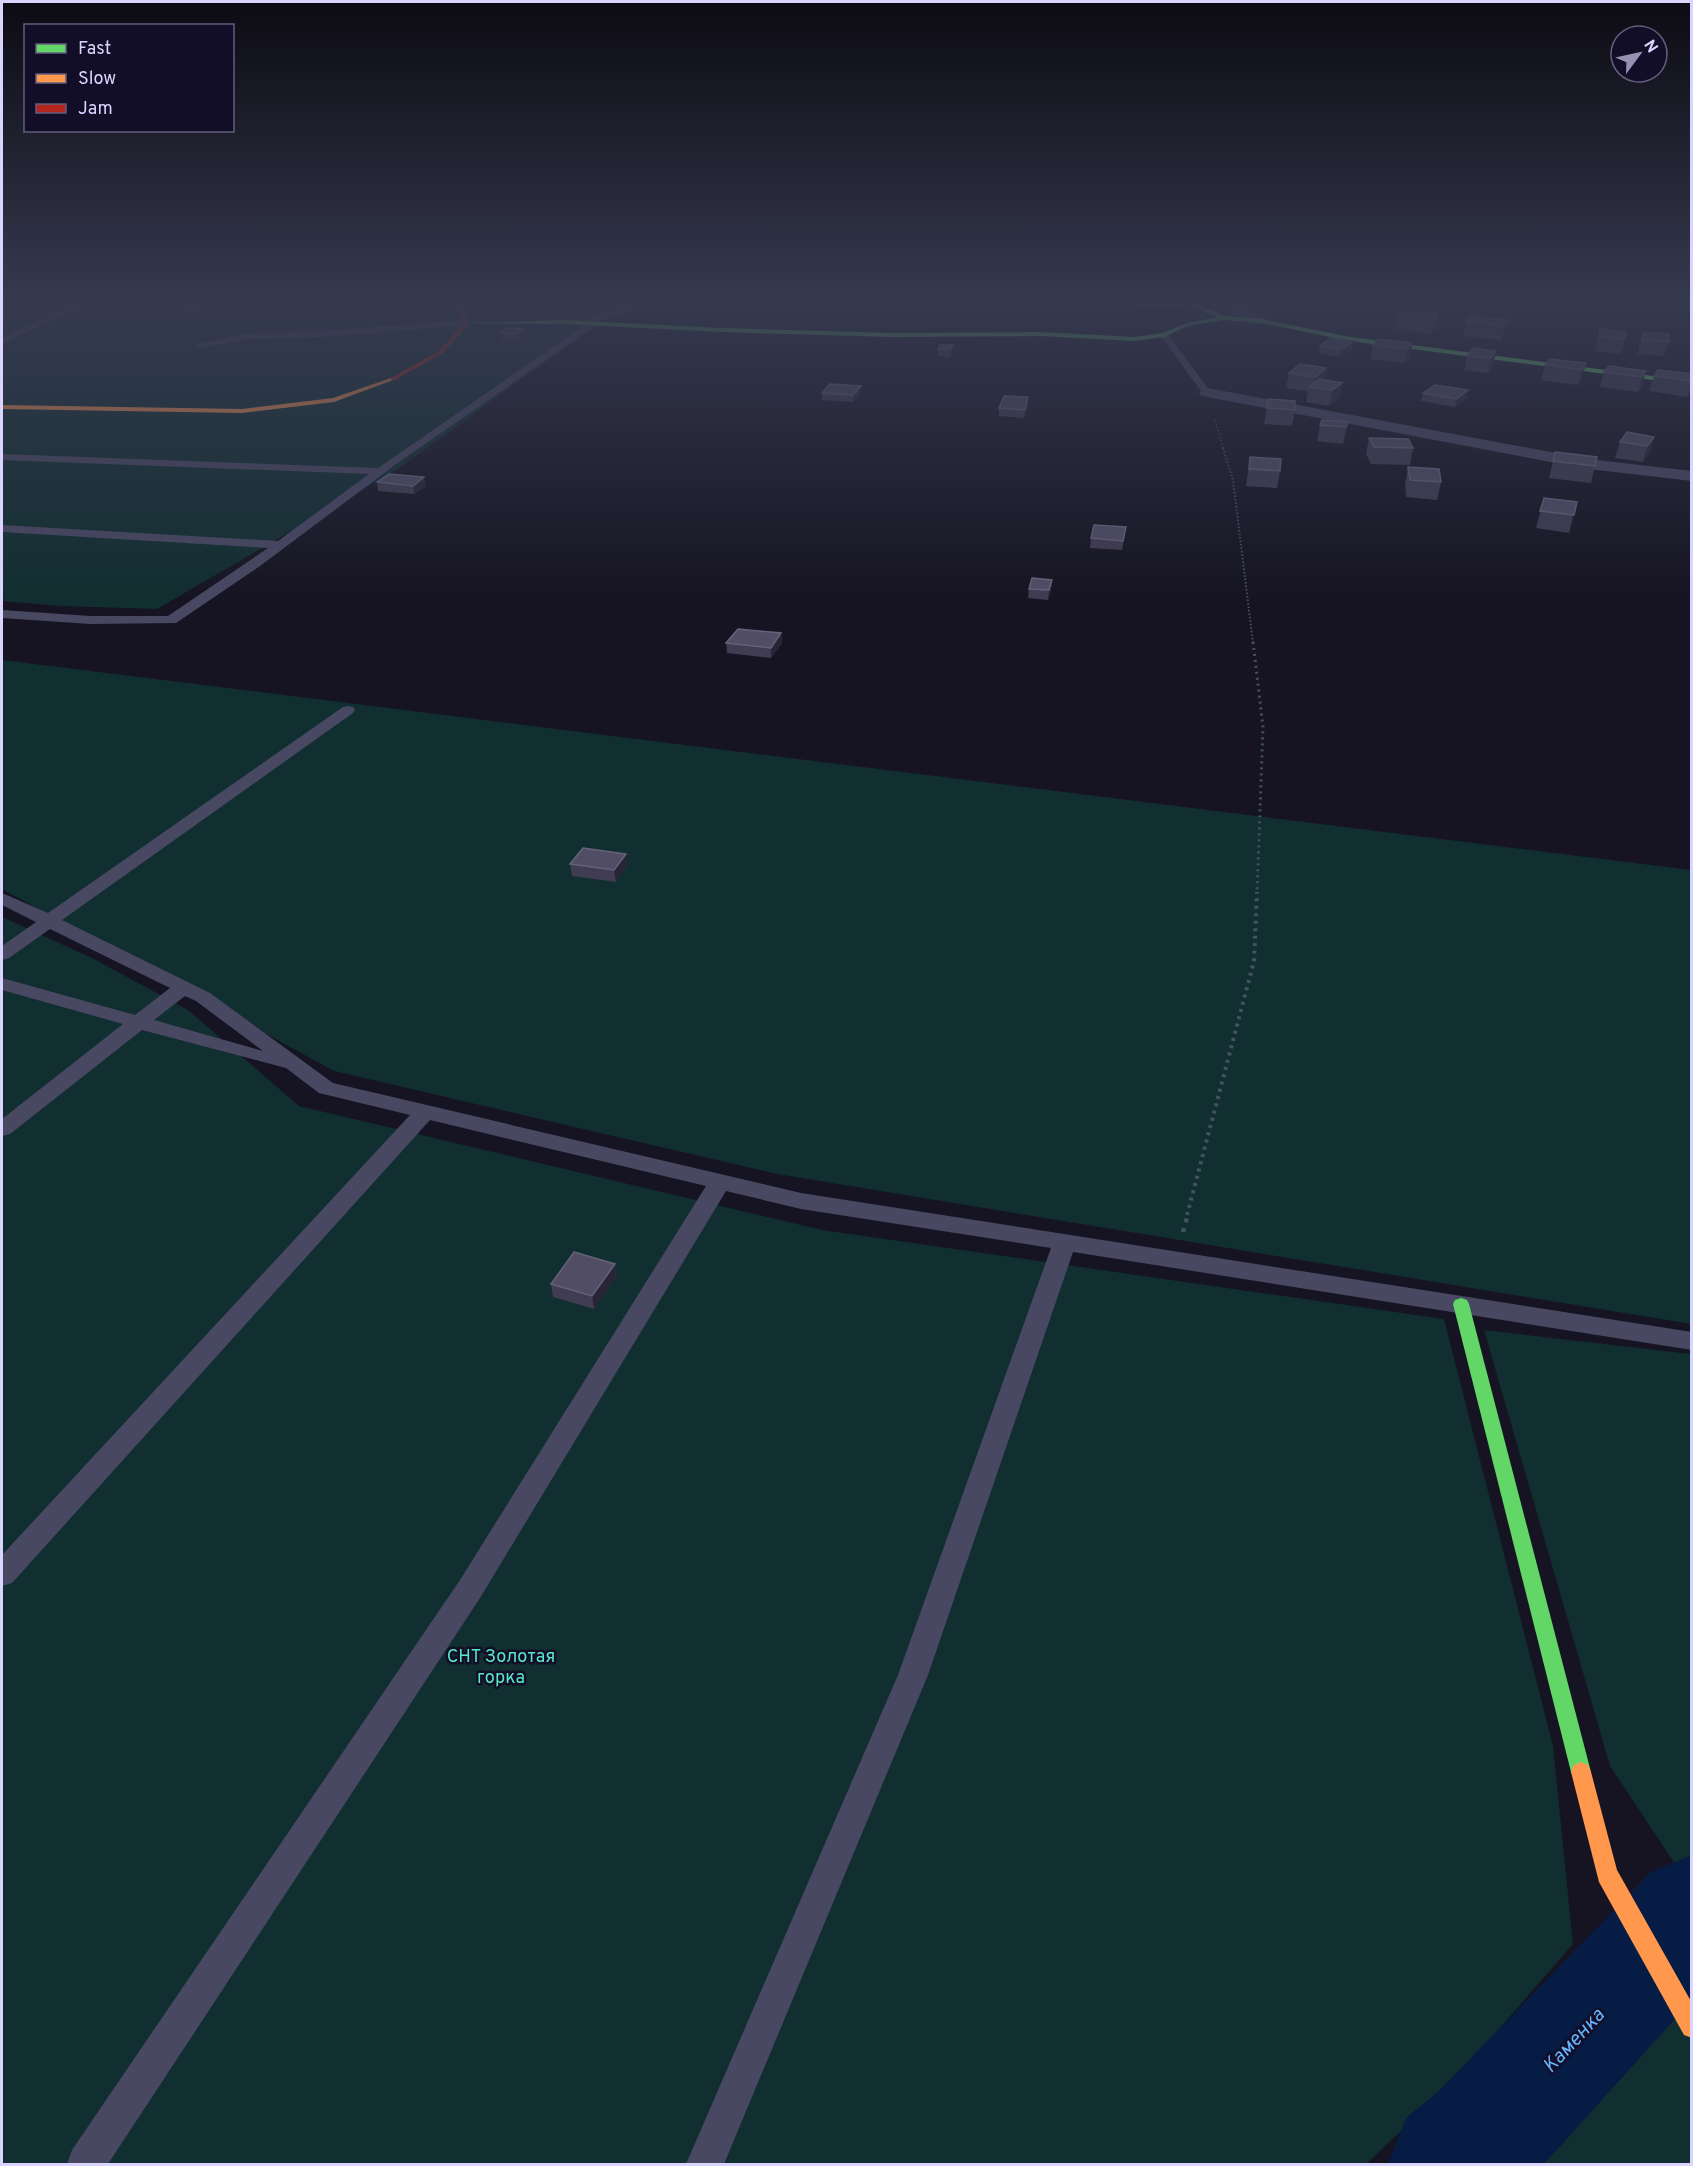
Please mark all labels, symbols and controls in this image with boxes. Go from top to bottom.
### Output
legend [24,24,234,132]
north arrow [1609,24,1669,84]
text: N [1638,37,1661,57]
text: Fast [78,38,111,61]
text: Slow [78,68,116,91]
text: Jam [78,98,113,121]
park label: СНТ Золотая горка [447,1646,555,1690]
water label: Каменка [1538,2003,1612,2079]

